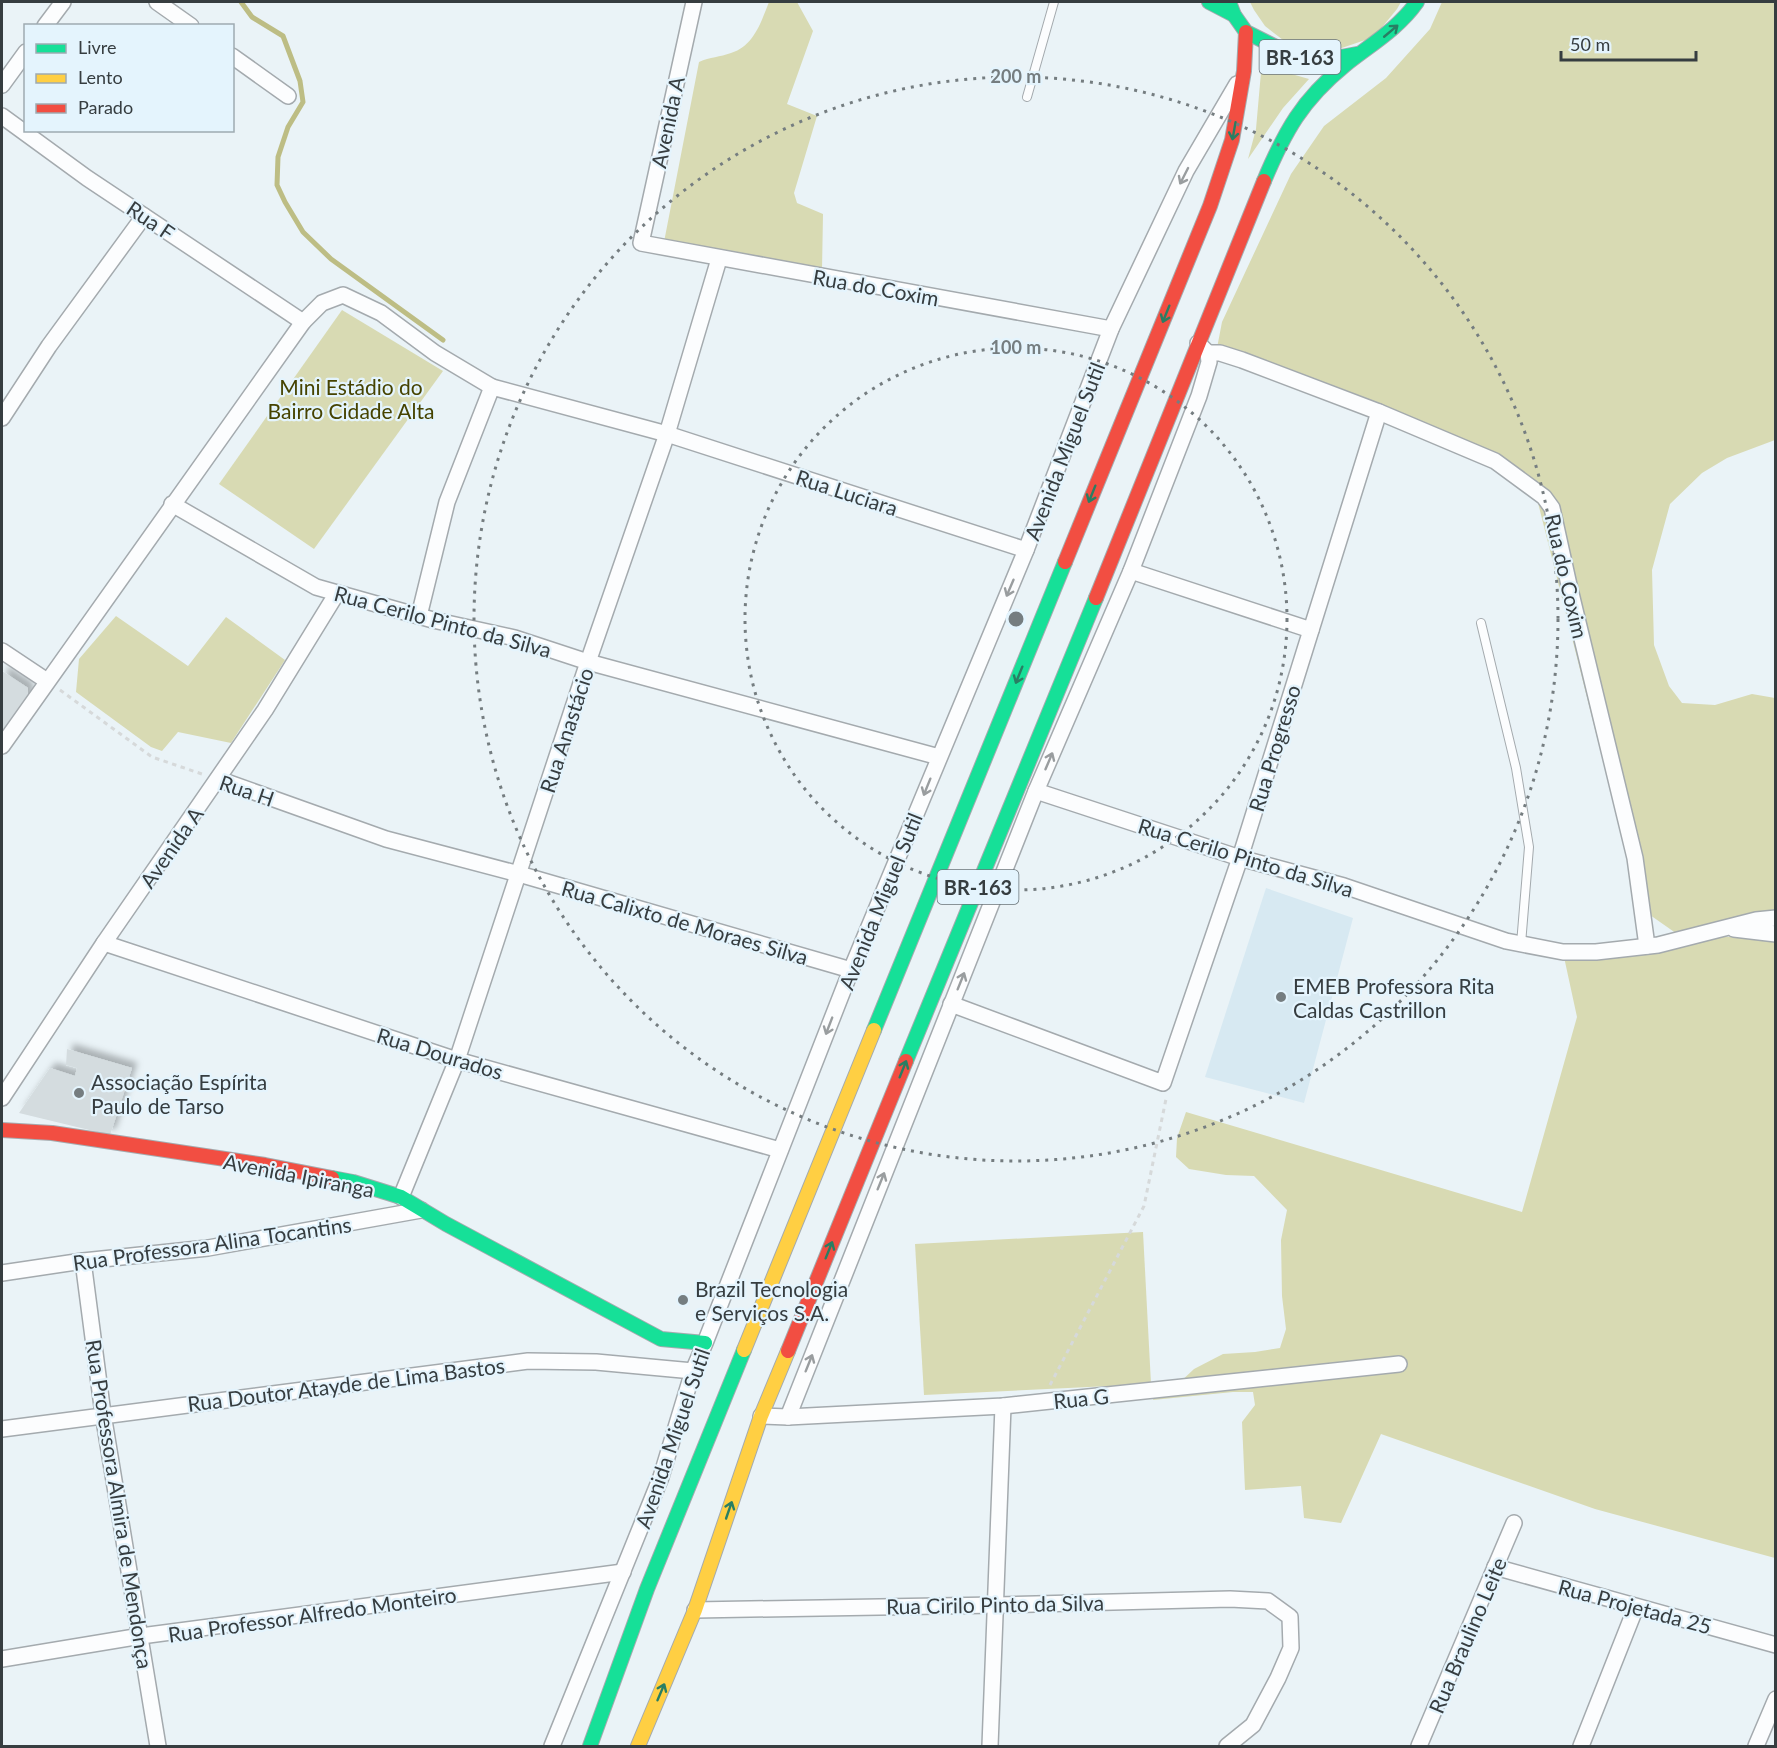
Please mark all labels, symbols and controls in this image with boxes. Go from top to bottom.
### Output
legend [24,24,234,132]
one-way arrow [1383,24,1398,38]
scale bar [1561,24,1696,62]
text: 50 m [1570,33,1610,55]
text: Livre [78,36,117,58]
road number: BR-163 [1260,40,1340,74]
text: 200 m [991,65,1041,87]
text: Lento [78,66,123,88]
street label: Avenida A [645,73,689,170]
text: Parado [78,96,133,118]
one-way arrow [1228,121,1239,141]
one-way arrow [1177,167,1189,185]
street label: Rua F [122,195,180,245]
street label: Rua do Coxim [811,264,941,310]
one-way arrow [1160,304,1171,323]
text: 100 m [991,336,1041,358]
street label: Avenida Miguel Sutil [1019,359,1109,543]
park label: Mini Estádio do Bairro Cidade Alta [268,374,434,423]
street label: Rua Luciara [793,464,901,520]
one-way arrow [1086,485,1097,503]
street label: Rua do Coxim [1541,511,1593,641]
one-way arrow [1004,578,1015,597]
street label: Rua Cerilo Pinto da Silva [332,580,554,662]
centre of rings [1006,609,1026,629]
street label: Rua Anastácio [534,664,598,796]
one-way arrow [1013,665,1024,684]
street label: Rua Progresso [1243,682,1305,814]
one-way arrow [1044,752,1055,770]
street label: Rua H [216,769,278,811]
one-way arrow [921,777,932,796]
street label: Avenida A [134,801,208,892]
street label: Avenida Miguel Sutil [833,809,927,993]
street label: Rua Cerilo Pinto da Silva [1135,812,1357,902]
road number: BR-163 [938,870,1018,904]
street label: Rua Calixto de Moraes Silva [559,875,811,969]
one-way arrow [956,972,967,990]
place label: EMEB Professora Rita Caldas Castrillon [1293,973,1495,1022]
marker: EMEB Professora Rita Caldas Castrillon [1274,990,1288,1004]
one-way arrow [823,1016,834,1035]
street label: Rua Dourados [374,1022,506,1084]
one-way arrow [898,1061,909,1079]
place label: Associação Espírita Paulo de Tarso [91,1069,267,1118]
marker: Associação Espírita Paulo de Tarso [72,1086,86,1100]
street label: Avenida Ipiranga [222,1148,376,1202]
one-way arrow [876,1173,887,1191]
street label: Rua Professora Alina Tocantins [71,1211,353,1275]
one-way arrow [824,1241,835,1259]
place label: Brazil Tecnologia e Serviços S.A. [695,1276,848,1325]
marker: Brazil Tecnologia e Serviços S.A. [676,1293,690,1307]
street label: Rua Professora Almira de Mendonça [82,1338,158,1670]
street label: Avenida Miguel Sutil [629,1345,715,1531]
street label: Rua Doutor Atayde de Lima Bastos [186,1352,506,1416]
one-way arrow [804,1354,815,1372]
street label: Rua G [1052,1383,1110,1413]
one-way arrow [724,1501,735,1520]
street label: Rua Braulino Leite [1423,1553,1511,1717]
street label: Rua Projetada 25 [1556,1574,1714,1638]
street label: Rua Professor Alfredo Monteiro [166,1581,458,1647]
street label: Rua Cirilo Pinto da Silva [886,1590,1104,1618]
one-way arrow [656,1684,667,1702]

